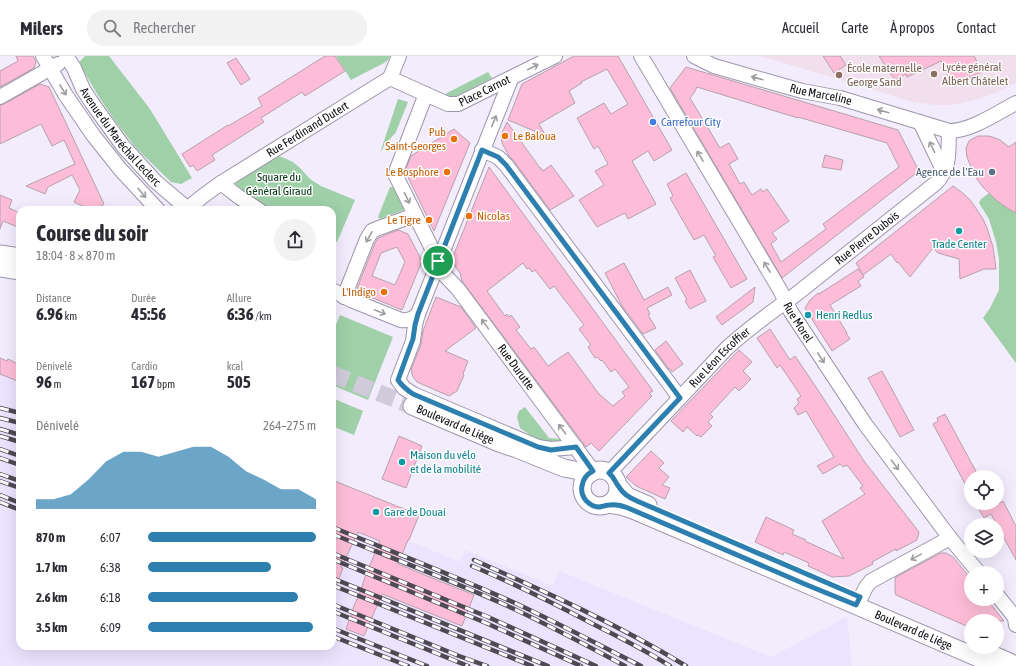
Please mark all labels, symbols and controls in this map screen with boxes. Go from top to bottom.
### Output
search box [87,10,367,46]
text: Milers [20,17,63,39]
icon: search [101,17,123,39]
text: Rechercher [133,19,195,36]
text: Accueil [782,20,819,36]
text: Carte [841,20,868,36]
text: À propos [890,20,935,36]
text: Contact [957,20,996,36]
place label: Lycée général Albert Châtelet [942,60,1009,88]
place label: École maternelle George Sand [847,61,922,89]
one-way arrow [527,63,539,71]
marker: Lycée général Albert Châtelet [929,69,939,79]
marker: École maternelle George Sand [834,70,844,80]
street label: Place Carnot [456,72,513,110]
one-way arrow [751,74,764,82]
street label: Rue Marceline [788,81,854,108]
one-way arrow [59,84,67,95]
street label: Avenue du Maréchal Leclerc [77,85,164,190]
street label: Rue Ferdinand Dutert [264,98,351,160]
one-way arrow [876,107,889,114]
place label: Carrefour City [661,115,721,129]
one-way arrow [490,116,498,128]
marker: Carrefour City [648,117,658,127]
place label: Pub Saint-Georges [385,125,446,153]
place label: Le Baloua [513,129,556,143]
marker: Le Baloua [500,131,510,141]
marker: Pub Saint-Georges [449,134,459,144]
one-way arrow [928,141,935,153]
one-way arrow [696,150,704,162]
place label: Le Bosphore [386,165,439,179]
place label: Agence de l'Eau [916,165,984,179]
marker: Le Bosphore [442,167,452,177]
marker: Agence de l'Eau [987,167,997,177]
park label: Square du Général Giraud [246,170,312,198]
one-way arrow [137,187,146,198]
one-way arrow [404,192,411,204]
street label: Rue Pierre Dubois [832,208,902,268]
place label: Nicolas [477,209,510,223]
marker: Nicolas [464,211,474,221]
place label: Le Tigre [387,213,421,227]
marker: Le Tigre [424,215,434,225]
button: share [274,219,316,261]
text: Course du soir [36,220,148,246]
marker: Trade Center [954,226,964,236]
one-way arrow [364,231,372,243]
place label: Trade Center [931,237,987,251]
pin [421,244,455,278]
text: 18:04 · 8 × 870 m [36,248,115,263]
icon: arrive [427,250,449,272]
one-way arrow [762,261,770,273]
place label: L'Indigo [342,285,376,299]
marker: L'Indigo [379,287,389,297]
text: Distance [36,292,71,304]
text: Durée [131,292,156,304]
text: Allure [227,292,251,304]
street label: Rue Morel [780,300,816,345]
text: 6.96 [36,304,63,324]
text: 45:56 [131,304,166,324]
text: 6:36 [227,304,254,324]
place label: Henri Redlus [816,308,872,322]
one-way arrow [374,309,386,316]
text: km [63,310,77,322]
text: /km [254,310,272,322]
marker: Henri Redlus [803,310,813,320]
one-way arrow [480,319,489,330]
street label: Rue Léon Escoffier [686,324,753,390]
street label: Rue Durutte [494,342,537,393]
one-way arrow [817,352,825,363]
text: Dénivelé [36,360,72,372]
text: Cardio [131,360,158,372]
text: kcal [227,360,243,372]
text: 96 [36,372,52,392]
text: 167 [131,372,155,392]
text: 505 [227,372,251,392]
text: m [52,378,61,390]
text: bpm [155,378,175,390]
street label: Boulevard de Liège [414,402,496,447]
text: Dénivelé [36,418,79,433]
text: 264–275 m [263,418,316,433]
one-way arrow [558,423,566,434]
place label: Maison du vélo et de la mobilité [410,448,481,476]
marker: Maison du vélo et de la mobilité [397,457,407,467]
one-way arrow [891,459,900,470]
map controls [964,470,1004,654]
button: locate [964,470,1004,510]
place label: Gare de Douai [384,505,446,519]
marker: Gare de Douai [371,507,381,517]
button: layers [964,518,1004,558]
text: 870 m [36,530,65,545]
text: 6:07 [100,530,121,545]
one-way arrow [910,553,922,561]
text: 1.7 km [36,560,67,575]
text: 6:38 [100,560,121,575]
button: + [964,566,1004,606]
text: 2.6 km [36,590,67,605]
text: 6:18 [100,590,121,605]
street label: Boulevard de Liège [873,607,954,653]
button: − [964,614,1004,654]
text: 3.5 km [36,620,67,635]
text: 6:09 [100,620,121,635]

